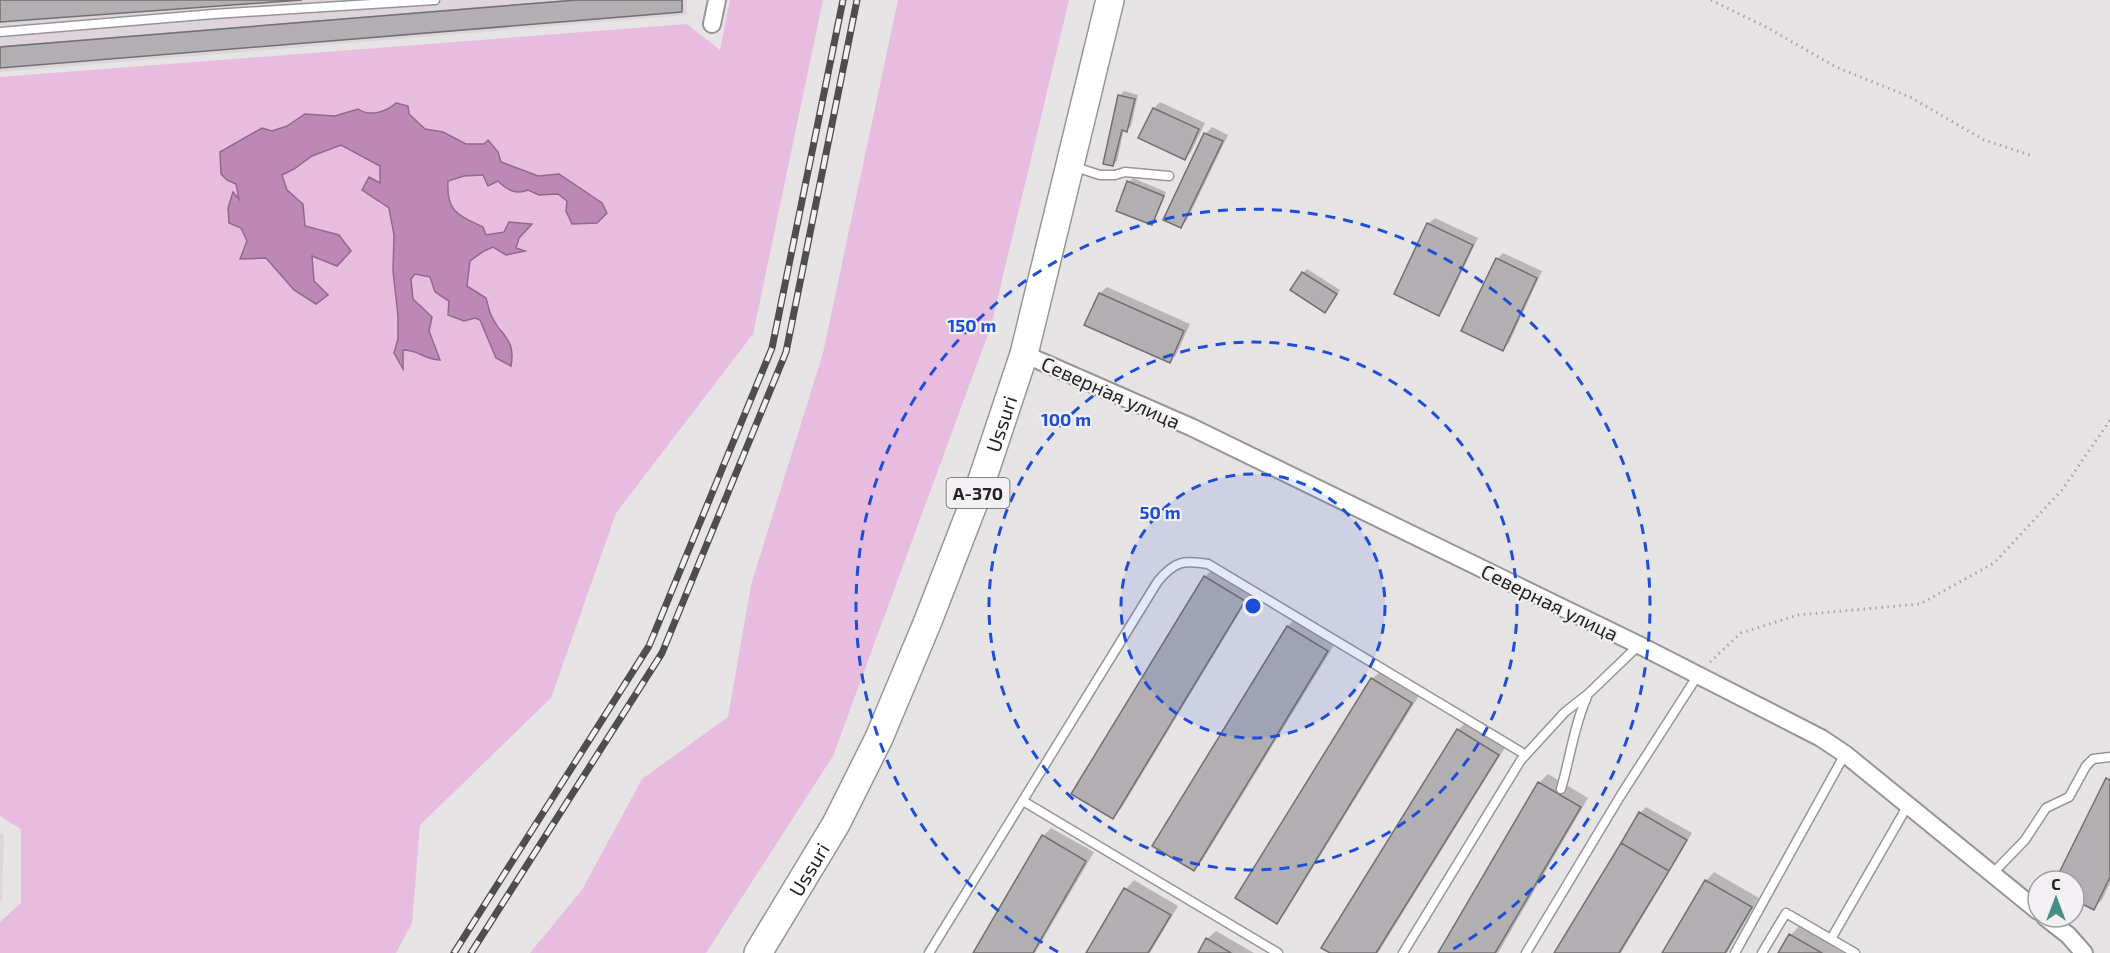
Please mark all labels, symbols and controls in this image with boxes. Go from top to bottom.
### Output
text: 150 m [948,314,996,336]
street label: Северная улица [1037,351,1184,434]
street label: Ussuri [980,392,1021,455]
text: 100 m [1041,408,1091,430]
road number: А-370 [946,478,1010,508]
text: 50 m [1139,501,1181,523]
street label: Северная улица [1477,558,1622,646]
centre of rings [1243,596,1263,616]
street label: Ussuri [783,838,834,900]
north arrow [2026,869,2086,929]
text: С [2051,874,2061,893]

